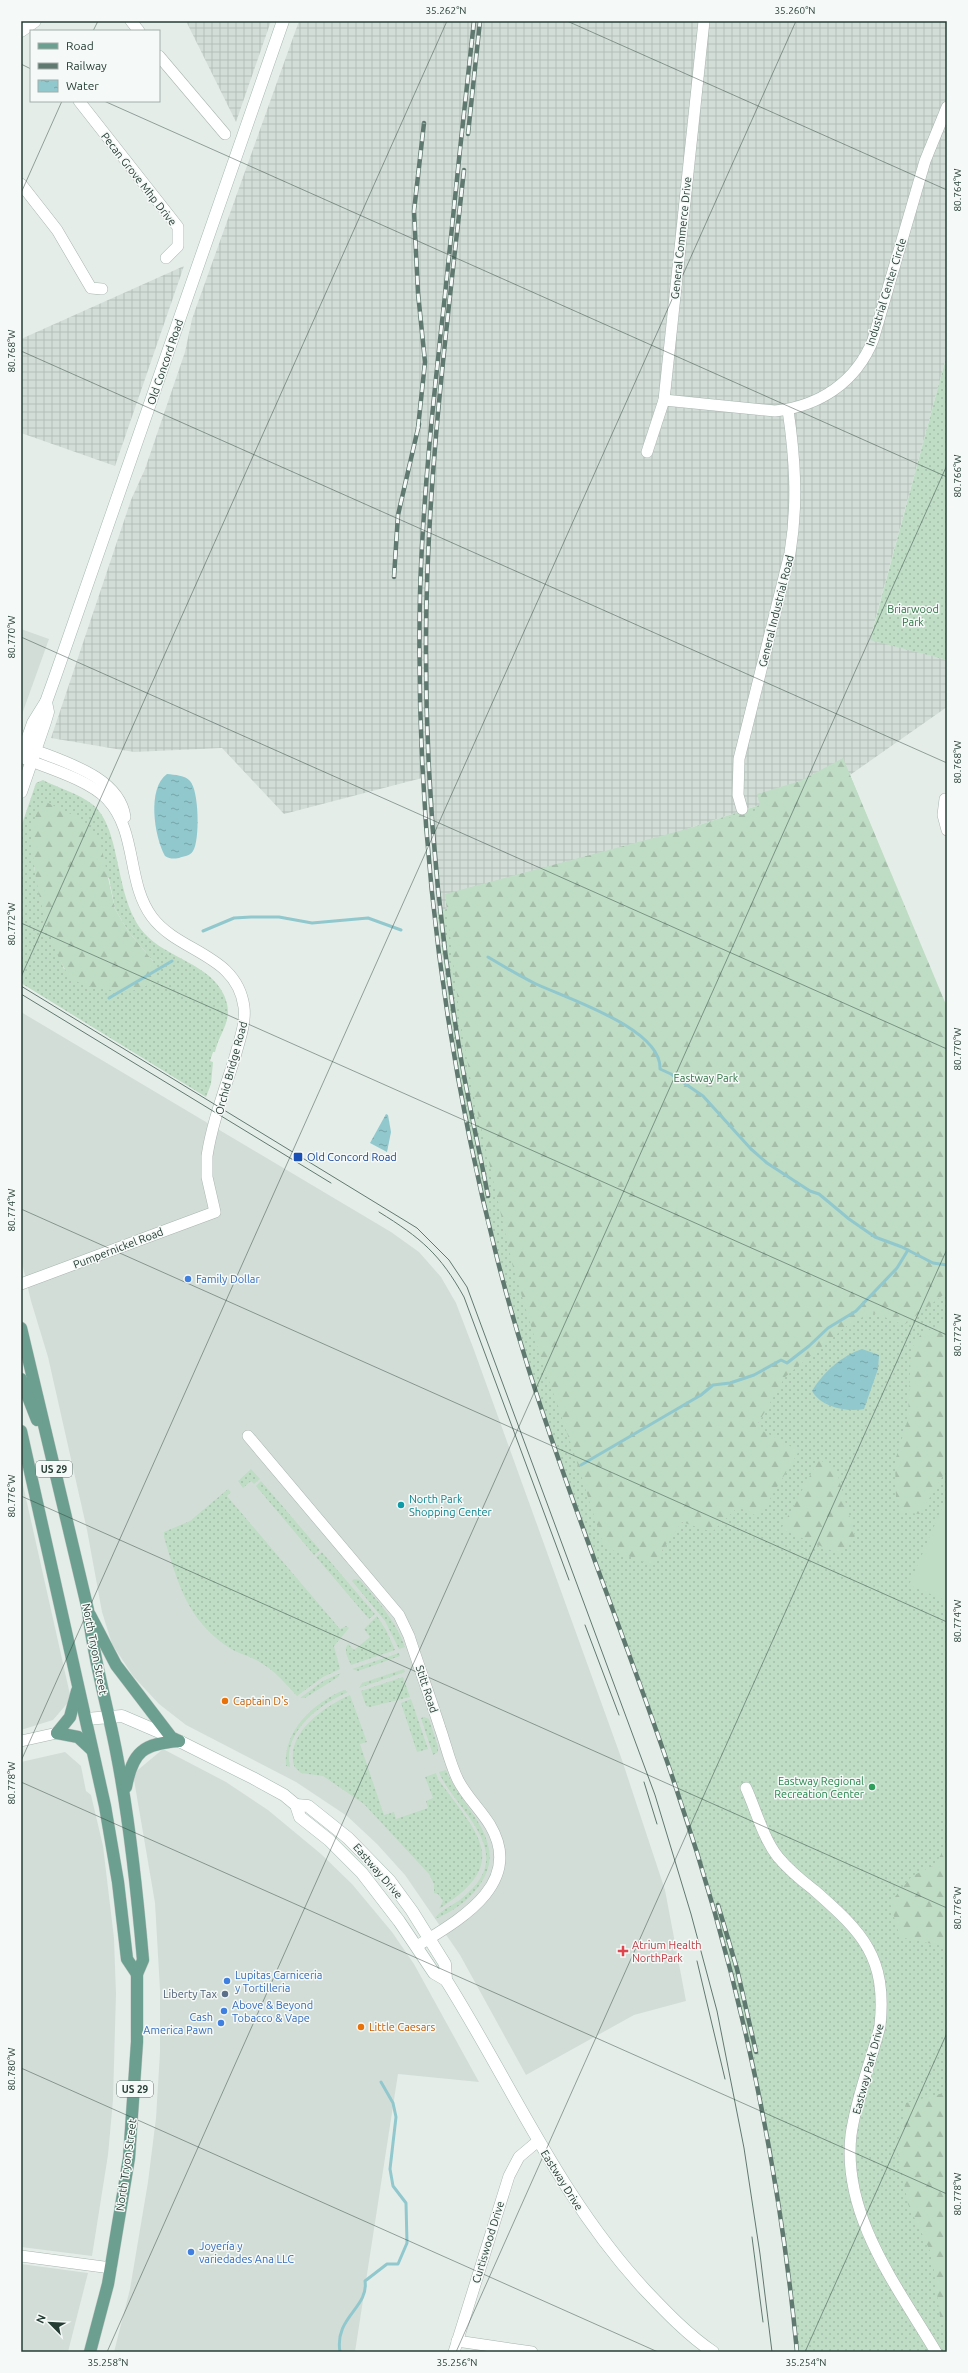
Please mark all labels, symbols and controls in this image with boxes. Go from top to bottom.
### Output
text: 35.262°N [425,5,467,16]
text: 35.260°N [774,5,816,16]
legend [30,30,160,102]
text: Road [66,39,94,52]
text: Railway [66,59,107,72]
text: Water [66,79,99,92]
street label: Pecan Grove Mhp Drive [99,130,179,228]
text: 80.764°W [952,168,963,212]
street label: General Commerce Drive [669,176,693,300]
street label: Industrial Center Circle [864,236,908,348]
street label: Old Concord Road [145,318,185,406]
text: 80.768°W [6,329,17,373]
text: 80.766°W [952,454,963,498]
street label: General Industrial Road [756,554,796,668]
park label: Briarwood Park [887,603,939,628]
text: 80.770°W [6,615,17,659]
text: 80.768°W [952,740,963,784]
text: 80.772°W [6,902,17,946]
street label: Orchid Bridge Road [213,1020,249,1116]
text: 80.770°W [952,1027,963,1071]
park label: Eastway Park [674,1072,739,1084]
marker: Old Concord Road [292,1151,304,1163]
place label: Old Concord Road [307,1151,397,1163]
text: 80.774°W [6,1188,17,1232]
street label: Pumpernickel Road [71,1225,165,1271]
place label: Family Dollar [196,1273,261,1285]
marker: Family Dollar [183,1274,193,1284]
text: 80.772°W [952,1313,963,1357]
road number: US 29 [36,1461,72,1477]
text: 80.776°W [6,1474,17,1518]
place label: North Park Shopping Center [409,1493,493,1518]
marker: North Park Shopping Center [396,1500,406,1510]
text: 80.774°W [952,1599,963,1643]
street label: North Tryon Street [80,1602,110,1696]
street label: Stitt Road [414,1664,440,1714]
place label: Captain D's [233,1695,289,1707]
marker: Captain D's [220,1696,230,1706]
text: 80.778°W [6,1761,17,1805]
place label: Eastway Regional Recreation Center [774,1775,865,1800]
marker: Eastway Regional Recreation Center [867,1782,877,1792]
street label: Eastway Drive [351,1841,405,1901]
text: 80.776°W [952,1886,963,1930]
place label: Atrium Health NorthPark [632,1939,702,1964]
marker: Atrium Health NorthPark [617,1945,629,1957]
place label: Lupitas Carniceria y Tortilleria [235,1969,322,1994]
marker: Lupitas Carniceria y Tortilleria [222,1976,232,1986]
place label: Liberty Tax [163,1988,217,2000]
marker: Liberty Tax [220,1989,230,1999]
place label: Above & Beyond Tobacco & Vape [232,1999,313,2024]
marker: Above & Beyond Tobacco & Vape [219,2006,229,2016]
place label: Cash America Pawn [143,2011,213,2036]
marker: Cash America Pawn [216,2018,226,2028]
place label: Little Caesars [369,2021,435,2033]
marker: Little Caesars [356,2022,366,2032]
street label: Eastway Park Drive [850,2022,886,2116]
text: 80.780°W [6,2047,17,2091]
road number: US 29 [117,2081,153,2097]
street label: North Tryon Street [114,2117,139,2212]
street label: Eastway Drive [539,2148,585,2212]
text: 80.778°W [952,2172,963,2216]
street label: Curtiswood Drive [470,2199,506,2285]
place label: Joyería y variedades Ana LLC [199,2240,294,2265]
marker: Joyería y variedades Ana LLC [186,2247,196,2257]
north arrow [30,2303,70,2343]
text: N [34,2313,48,2325]
text: 35.258°N [87,2357,129,2368]
text: 35.256°N [436,2357,478,2368]
text: 35.254°N [785,2357,827,2368]

